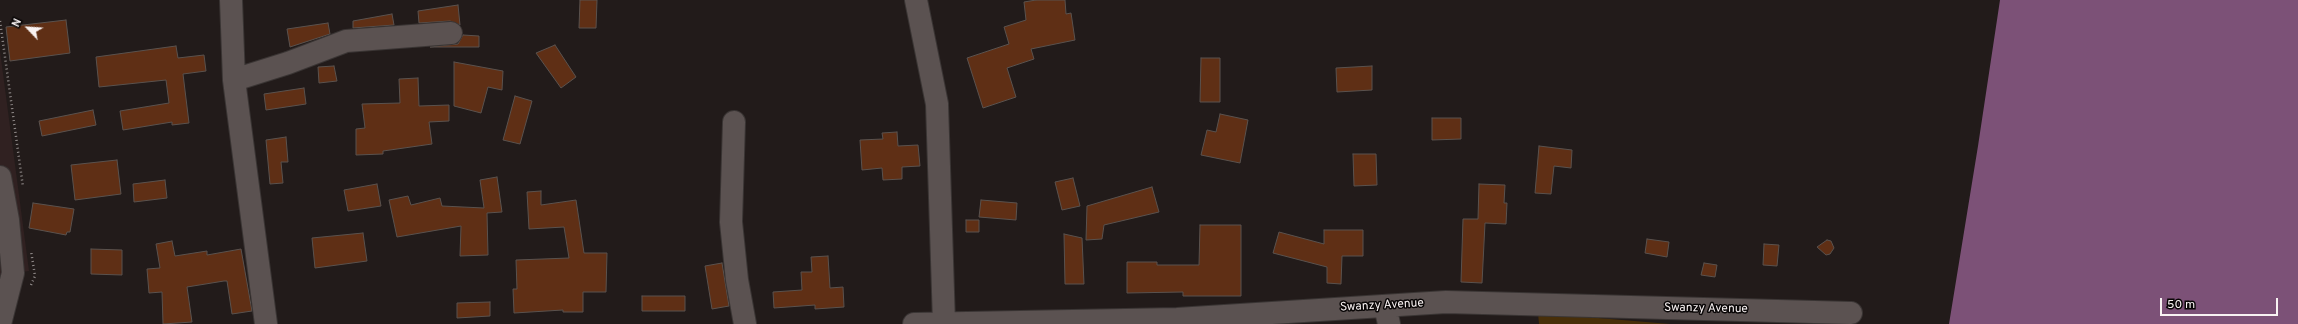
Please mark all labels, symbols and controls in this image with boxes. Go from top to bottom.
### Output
north arrow [8,8,48,48]
text: N [9,16,25,29]
scale bar [2162,290,2280,316]
street label: Swanzy Avenue [1340,297,1424,315]
text: 50 m [2167,297,2195,313]
street label: Swanzy Avenue [1664,301,1748,317]

